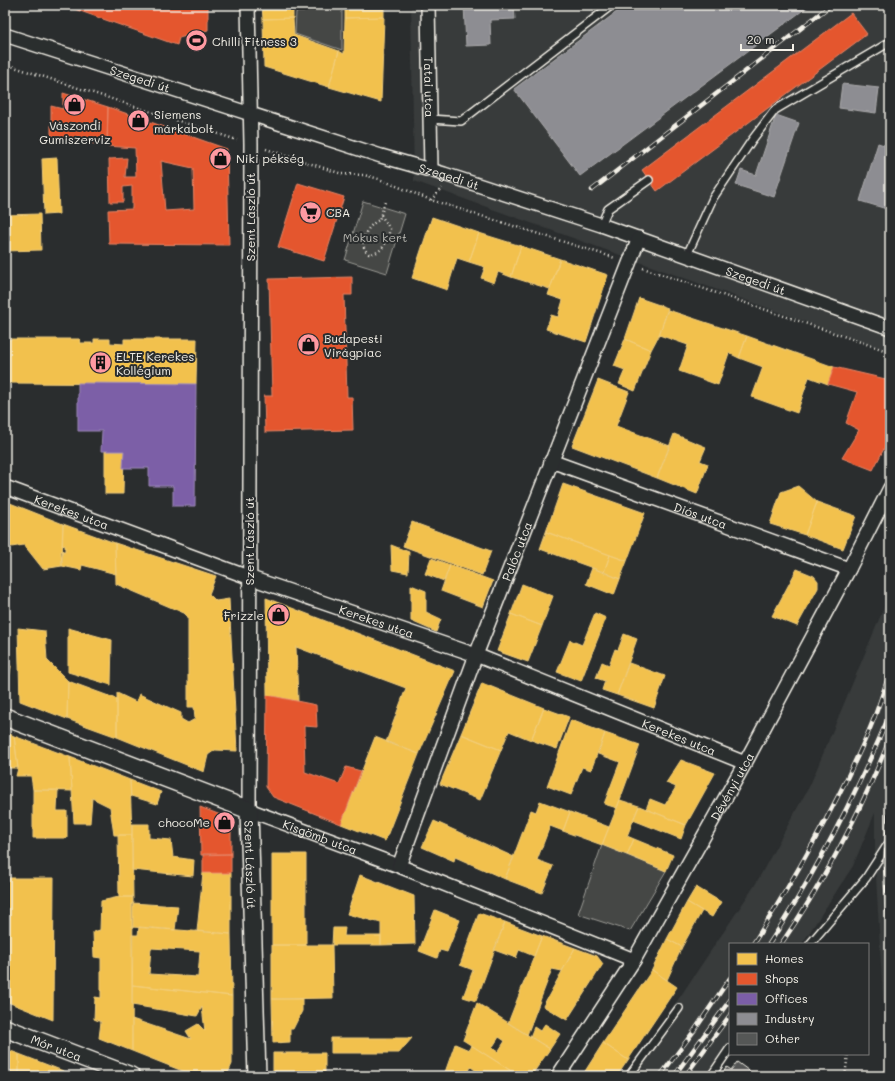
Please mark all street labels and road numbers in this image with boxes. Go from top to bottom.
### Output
street label: Tatai utca [421,56,438,118]
street label: Szegedi út [108,61,172,96]
street label: Szegedi út [417,159,481,193]
street label: Szent László út [242,173,258,261]
street label: Szegedi út [724,262,788,298]
street label: Kerekes utca [32,491,111,533]
street label: Szent László út [241,497,257,585]
street label: Diós utca [672,498,729,532]
street label: Palóc utca [498,519,535,583]
street label: Kerekes utca [337,601,416,641]
street label: Kerekes utca [640,715,718,759]
street label: Dévényi utca [706,750,757,823]
street label: Kisgömb utca [281,815,360,858]
street label: Szent László út [241,820,260,909]
street label: Mór utca [29,1031,84,1064]

